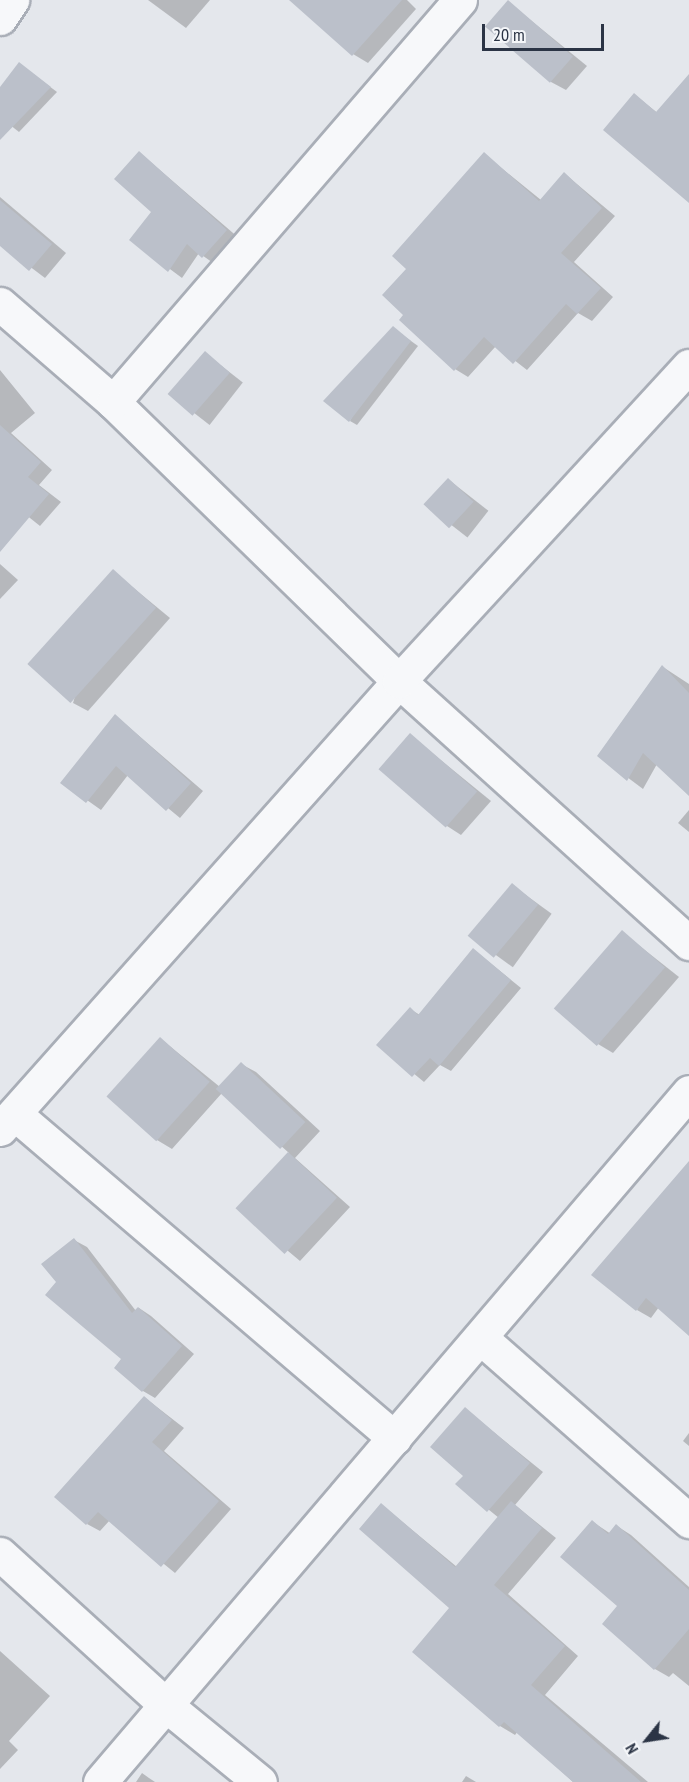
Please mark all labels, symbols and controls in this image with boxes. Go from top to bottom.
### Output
scale bar [485,12,606,50]
text: 20 m [493,23,525,46]
north arrow [617,1710,677,1770]
text: N [621,1740,642,1758]

